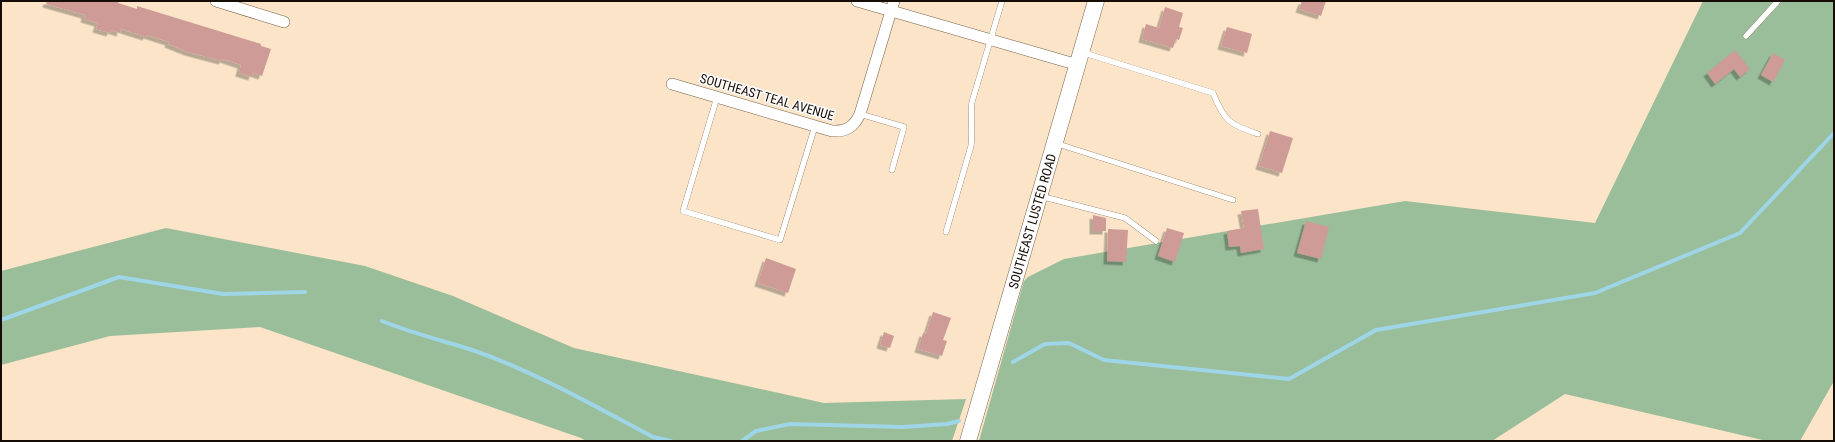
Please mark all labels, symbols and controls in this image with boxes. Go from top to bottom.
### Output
street label: SOUTHEAST TEAL AVENUE [698,71,836,123]
street label: SOUTHEAST LUSTED ROAD [1005,152,1059,290]

